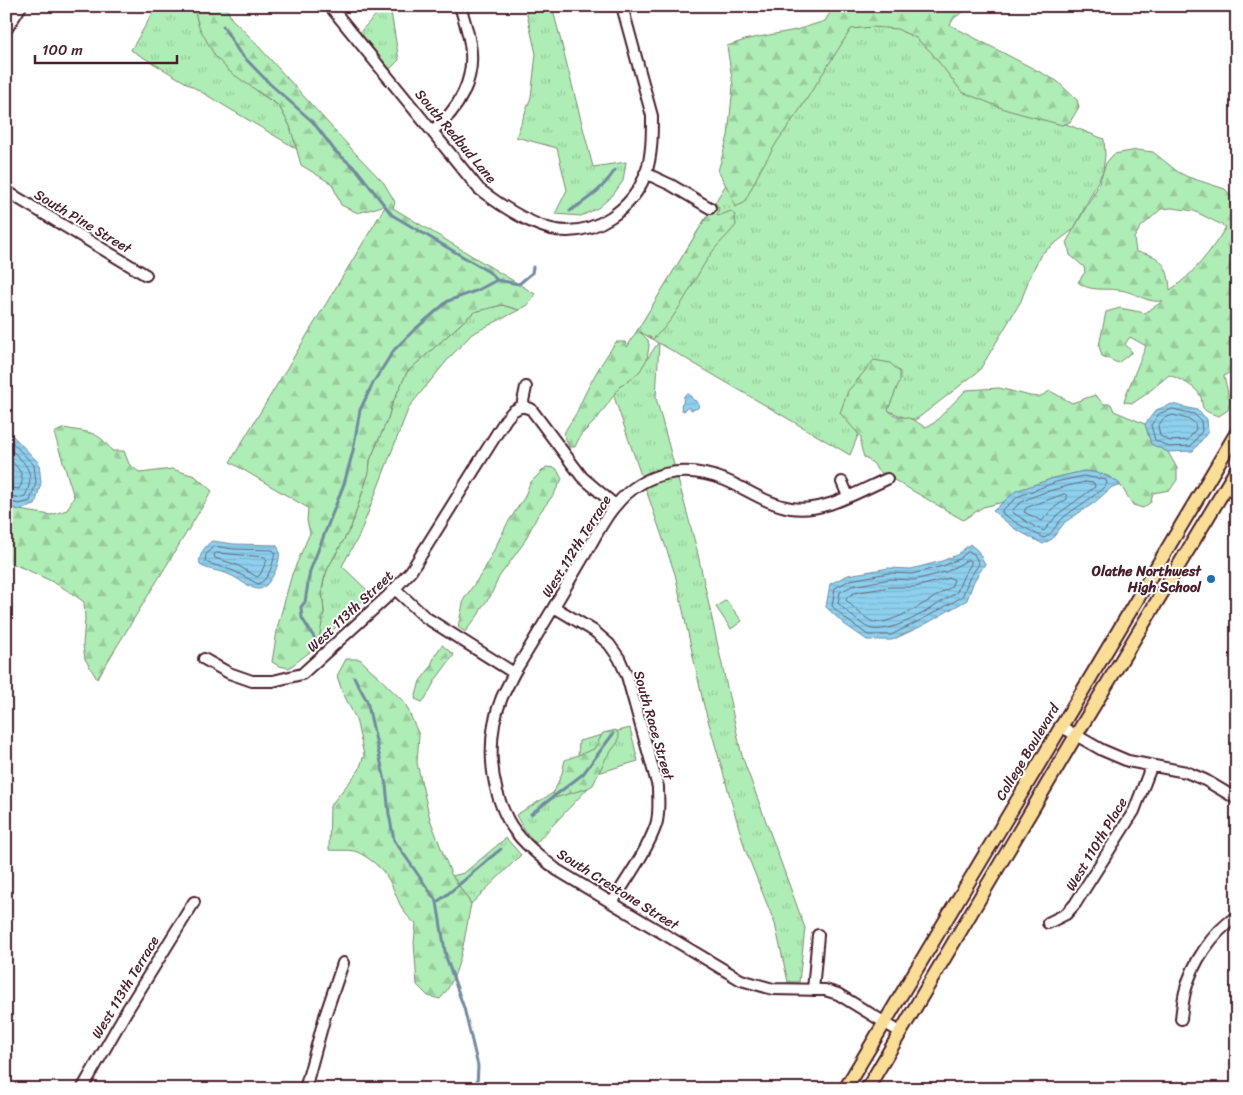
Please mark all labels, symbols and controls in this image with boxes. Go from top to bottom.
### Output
scale bar [35,32,178,64]
text: 100 m [42,37,83,63]
street label: South Redbud Lane [408,83,503,189]
street label: South Pine Street [29,182,137,261]
street label: West 112th Terrace [535,490,618,602]
place label: Olathe Northwest High School [1091,559,1202,600]
street label: West 113th Street [301,564,400,659]
marker: Olathe Northwest High School [1205,573,1217,585]
street label: South Race Street [626,667,681,784]
street label: College Boulevard [989,698,1067,806]
street label: West 110th Place [1059,793,1134,896]
street label: South Crestone Street [552,842,685,938]
street label: West 113th Terrace [85,931,166,1044]

